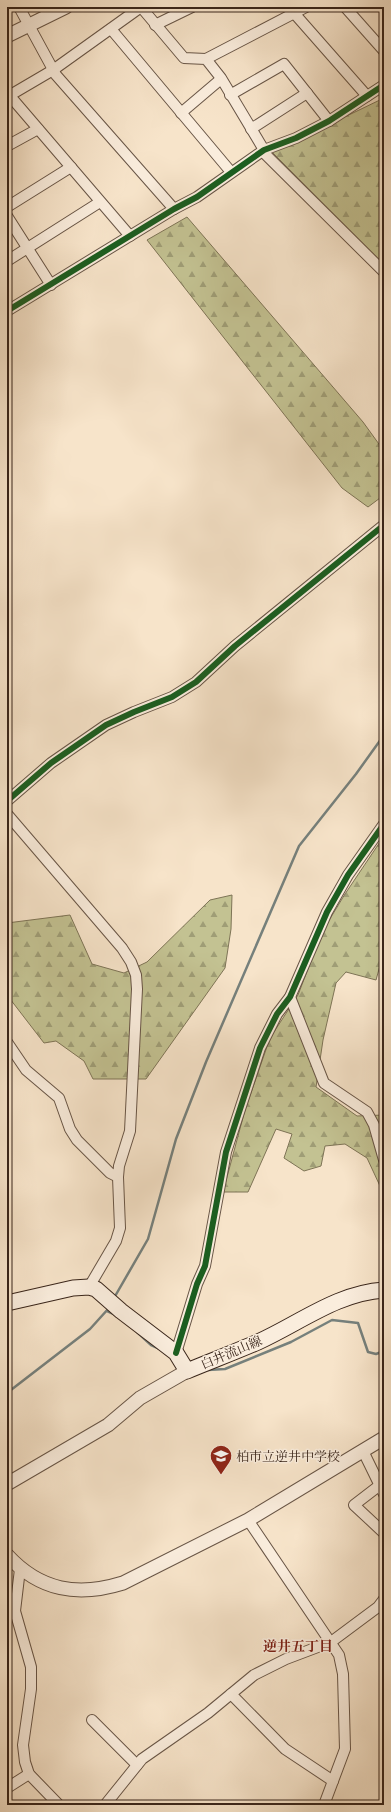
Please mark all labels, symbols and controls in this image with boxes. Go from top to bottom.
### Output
street label: 白井流山線 [198,1331,265,1374]
school or university icon: 柏市立逆井中学校 [208,1443,234,1476]
place label: 柏市立逆井中学校 [236,1447,340,1466]
district label: 逆井五丁目 [263,1636,333,1656]

